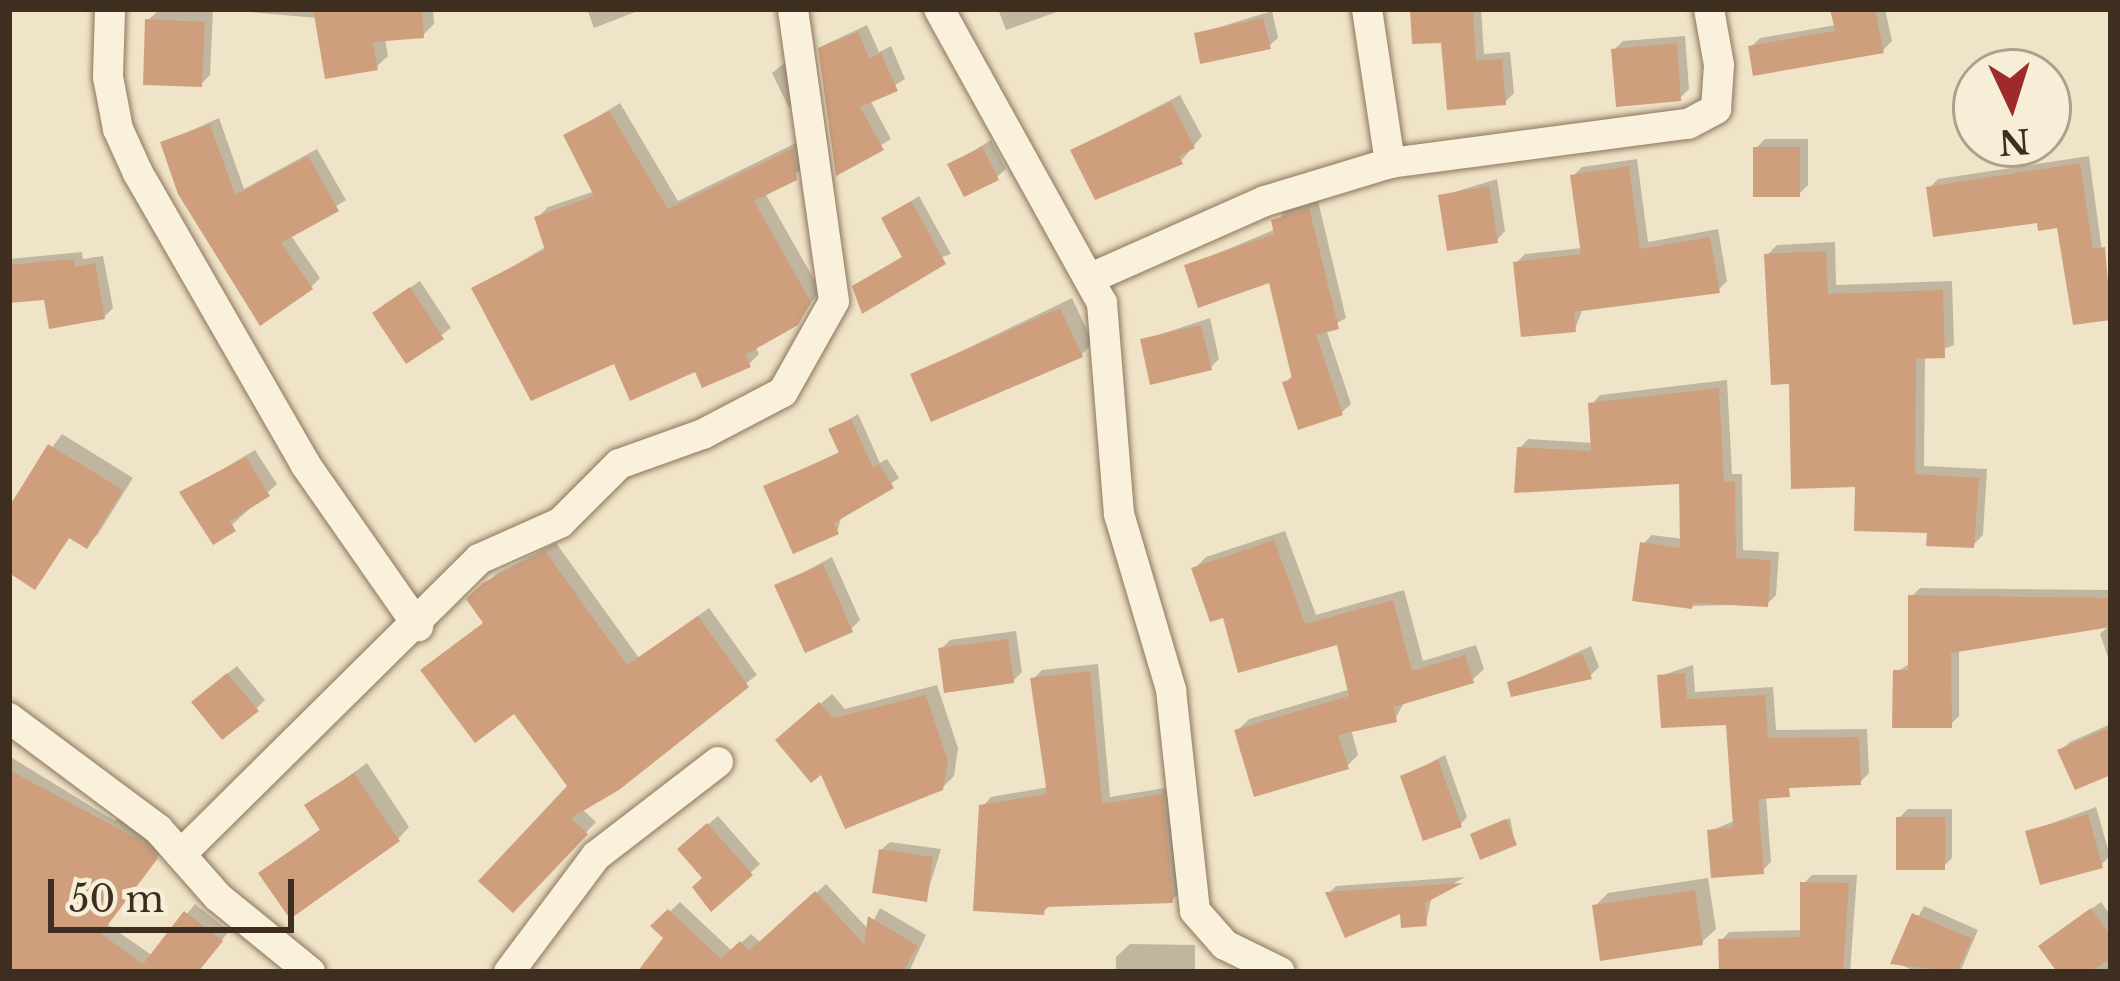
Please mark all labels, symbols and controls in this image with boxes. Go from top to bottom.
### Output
north arrow [1952,48,2072,168]
text: N [1997,120,2031,163]
scale bar [54,855,300,929]
text: 50 m [69,877,164,922]

